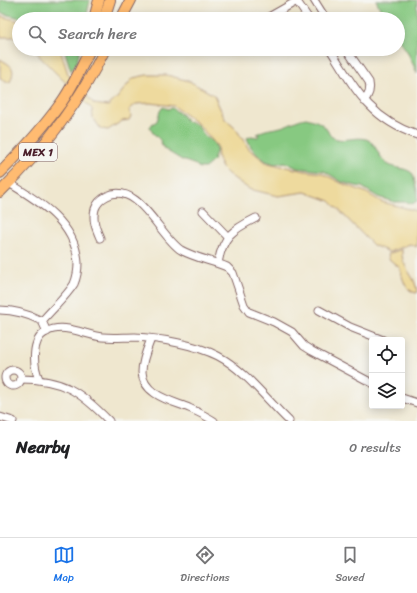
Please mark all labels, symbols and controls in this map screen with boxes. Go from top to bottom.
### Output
search box [12,12,405,56]
text: Search here [58,21,137,47]
icon: search [26,23,48,45]
road number: MEX 1 [19,143,57,161]
map controls [369,337,405,409]
button: locate [369,337,405,373]
button: layers [369,373,405,409]
text: Nearby [16,432,70,462]
text: 0 results [349,436,401,459]
tab: Map [53,544,75,587]
tab: Directions [180,544,230,587]
tab: Saved [335,544,364,587]

